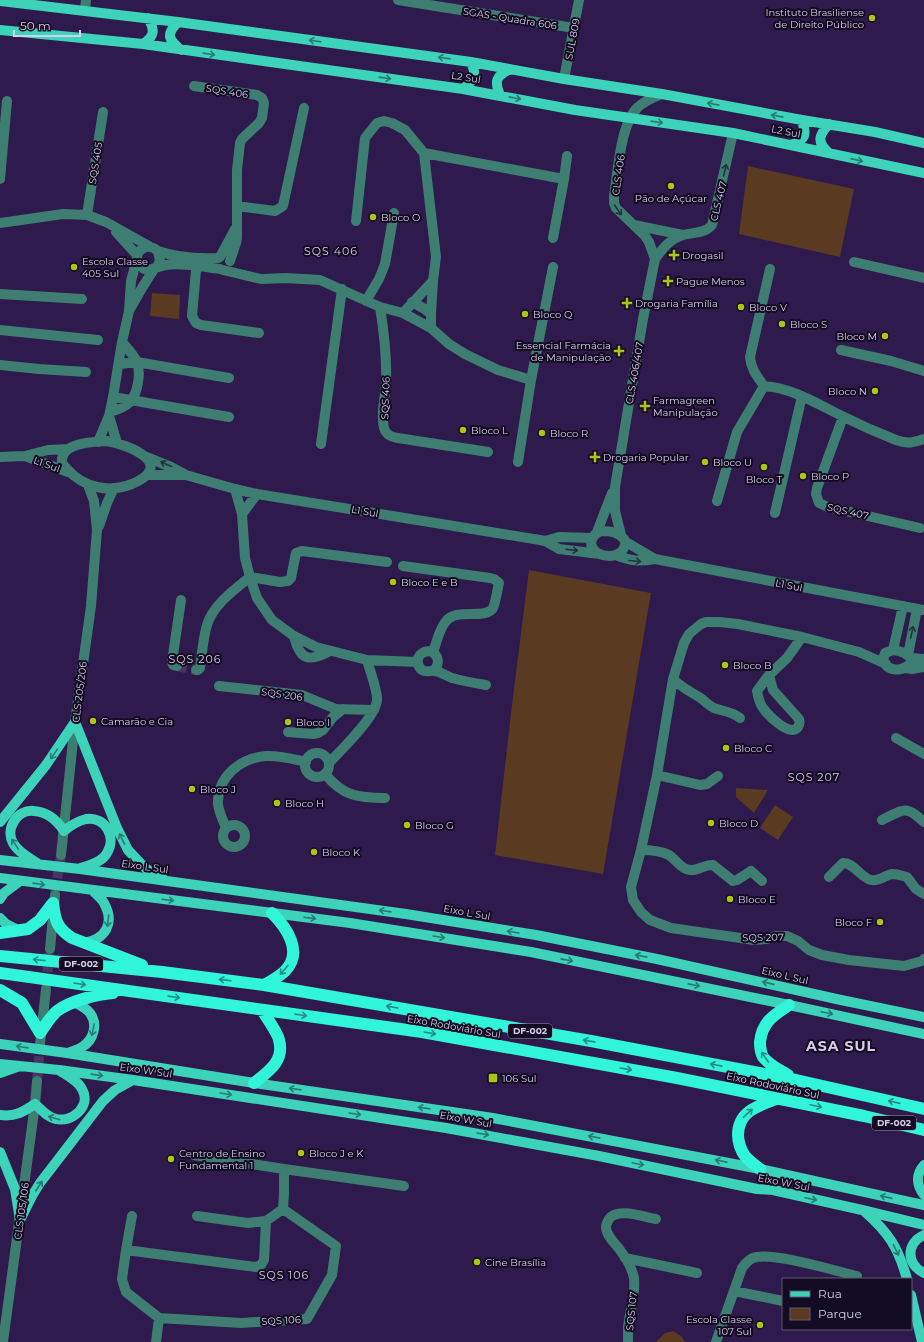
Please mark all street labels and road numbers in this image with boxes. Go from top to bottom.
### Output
street label: SGAS - Quadra 606 [462,5,558,32]
street label: SUL 809 [562,17,583,61]
street label: L2 Sul [450,69,482,86]
street label: SQS 406 [205,82,249,101]
street label: L2 Sul [770,122,802,141]
street label: SQS 405 [86,141,105,185]
street label: CLS 406 [609,154,628,196]
street label: CLS 407 [707,180,730,222]
street label: CLS 406/407 [623,341,646,405]
street label: SQS 406 [378,376,393,420]
street label: L1 Sul [32,454,62,475]
street label: SQS 407 [826,500,870,523]
street label: L1 Sul [350,503,379,520]
street label: L1 Sul [774,577,804,594]
street label: CLS 205/206 [69,661,90,723]
street label: SQS 206 [260,685,303,704]
street label: Eixo L Sul [120,857,169,876]
street label: Eixo L Sul [442,902,491,923]
street label: SQS 207 [742,931,784,944]
road number: DF-002 [59,957,103,971]
street label: Eixo L Sul [760,964,809,987]
street label: Eixo Rodoviário Sul [406,1012,502,1041]
road number: DF-002 [508,1024,552,1038]
street label: Eixo W Sul [119,1060,173,1081]
street label: Eixo Rodoviário Sul [725,1069,821,1102]
street label: Eixo W Sul [439,1109,493,1130]
road number: DF-002 [872,1116,916,1130]
street label: Eixo W Sul [757,1171,811,1194]
street label: CLS 105/106 [11,1182,32,1240]
street label: SQS 107 [623,1291,640,1331]
street label: SQS 106 [261,1313,301,1328]

